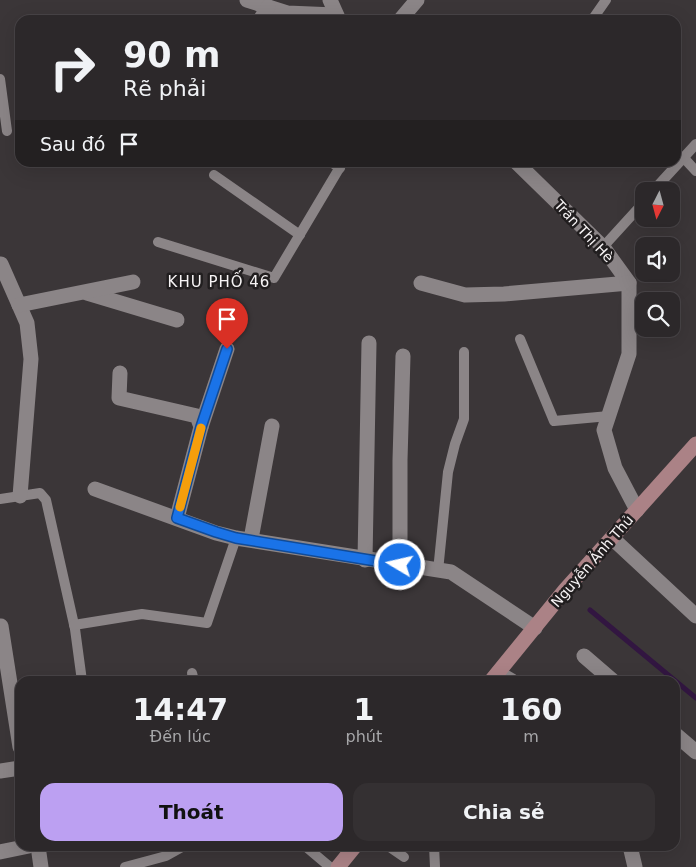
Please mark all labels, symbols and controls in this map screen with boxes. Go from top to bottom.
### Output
icon: right [40,35,105,100]
text: 90 m [123,35,220,75]
text: Rẽ phải [123,76,206,101]
icon: arrive [115,130,143,158]
text: Sau đó [40,133,105,155]
north arrow [635,182,680,228]
map controls [635,182,680,337]
street label: Trần Thị Hè [551,196,617,265]
button: sound [635,237,680,282]
district label: KHU PHỐ 46 [168,270,270,291]
button: search [635,292,680,337]
pin [206,298,248,349]
icon: arrive [213,305,241,333]
street label: Nguyễn Ảnh Thủ [547,511,636,610]
position arrow [373,538,425,590]
text: 14:47 [133,692,228,727]
text: 1 [353,692,374,727]
text: 160 [500,692,562,727]
text: Đến lúc [150,727,211,746]
text: phút [346,727,382,746]
text: m [523,727,539,746]
button: Thoát [40,783,343,841]
button: Chia sẻ [353,783,655,841]

